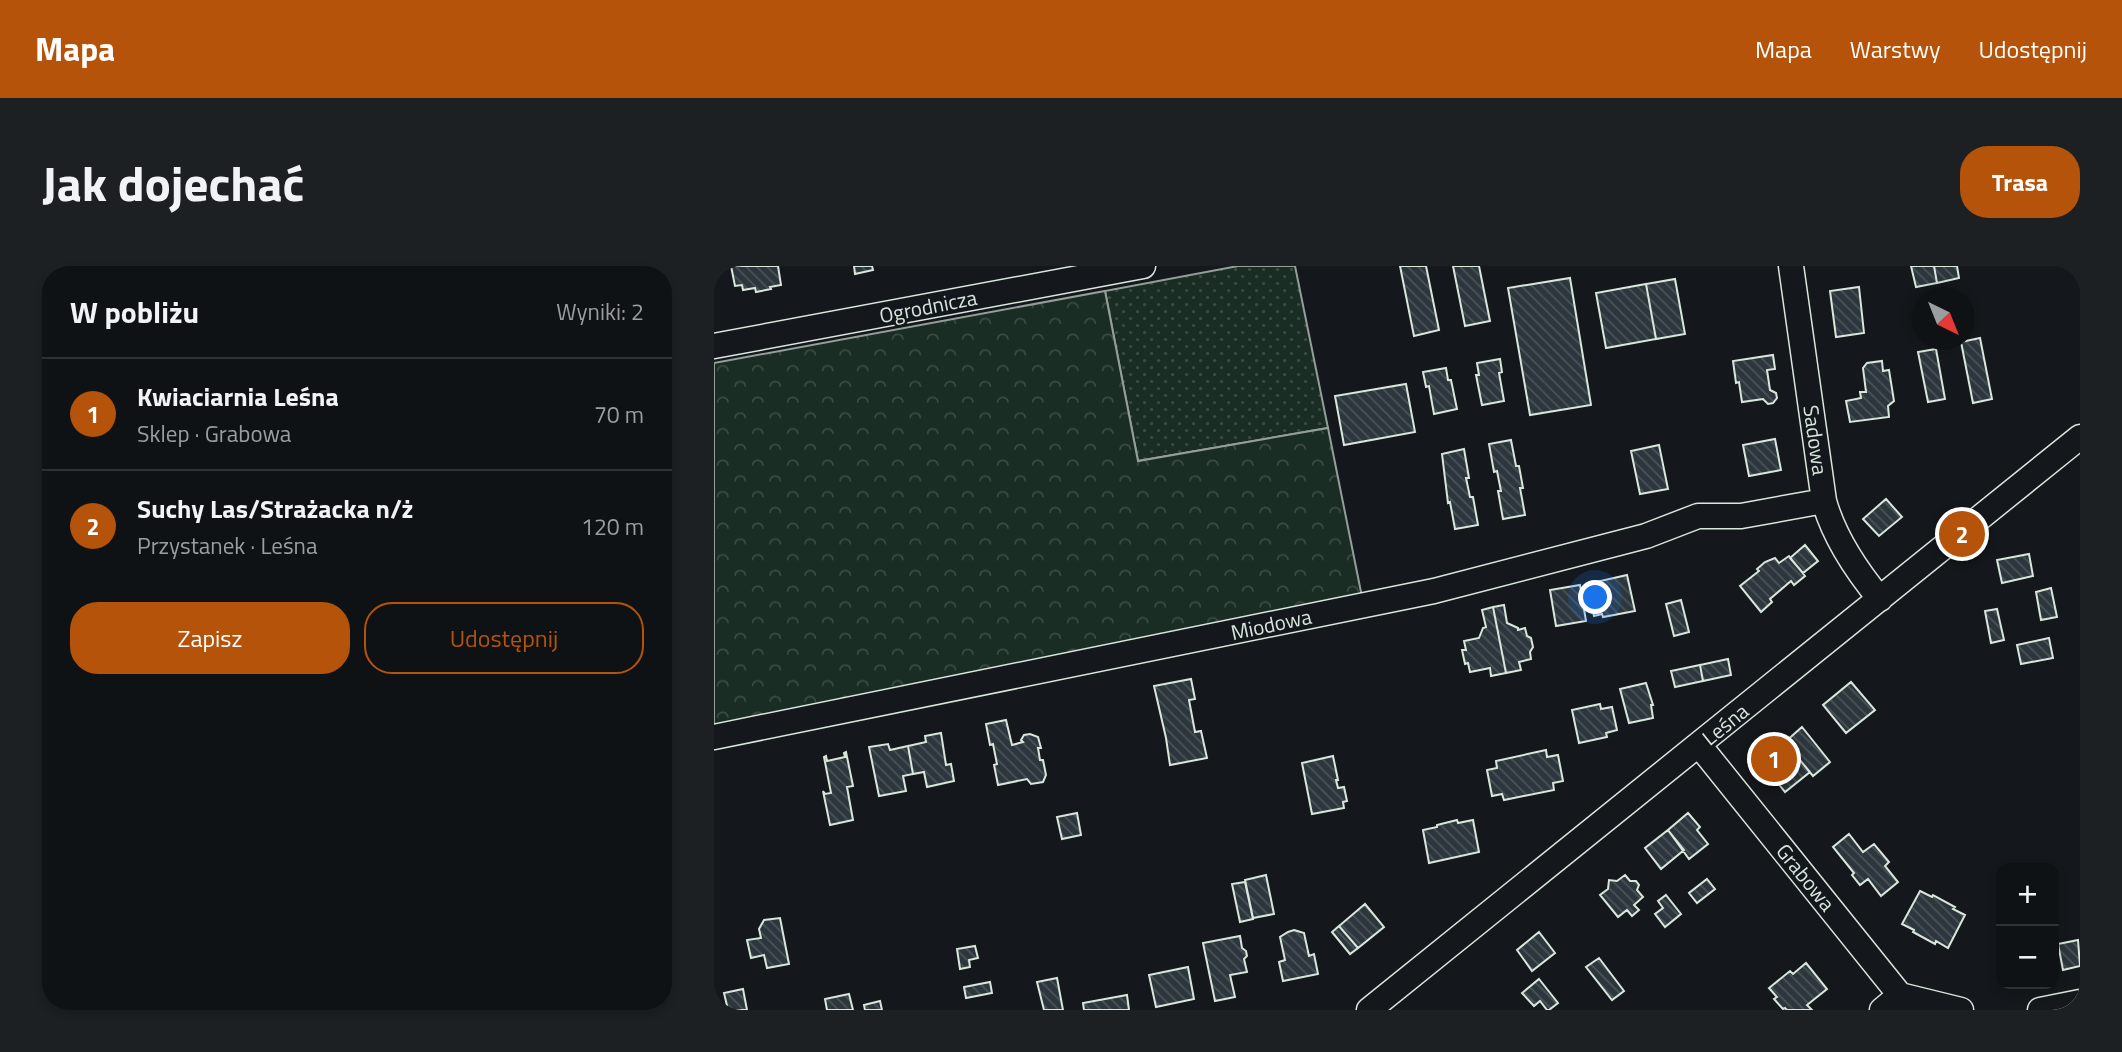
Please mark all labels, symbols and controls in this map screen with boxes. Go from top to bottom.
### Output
text: Mapa [35,24,115,74]
text: Mapa [1755,31,1812,67]
text: Warstwy [1850,31,1941,67]
text: Udostępnij [1979,31,2087,67]
text: Jak dojechać [42,145,304,220]
button: Trasa [1960,146,2080,218]
street label: Ogrodnicza [876,281,980,331]
north arrow [1912,287,1975,350]
text: W pobliżu [70,289,199,335]
text: Wyniki: 2 [556,294,644,329]
text: Kwiaciarnia Leśna [137,377,339,416]
text: 1 [87,397,99,432]
text: 70 m [594,397,644,432]
street label: Sadowa [1795,403,1837,478]
text: Sklep · Grabowa [137,416,291,451]
text: Suchy Las/Strażacka n/ż [137,489,413,528]
pin: 2 [1939,508,1985,560]
text: 2 [87,509,99,544]
text: 120 m [581,509,644,544]
text: Przystanek · Leśna [137,528,317,563]
your location [1578,580,1612,614]
street label: Miodowa [1228,600,1315,648]
button: Zapisz [70,602,350,674]
button: Udostępnij [364,602,644,674]
street label: Leśna [1695,695,1756,753]
pin: 1 [1751,733,1797,785]
street label: Grabowa [1769,836,1844,918]
map controls [1996,863,2059,989]
button: + [1996,863,2059,926]
button: − [1996,926,2059,989]

